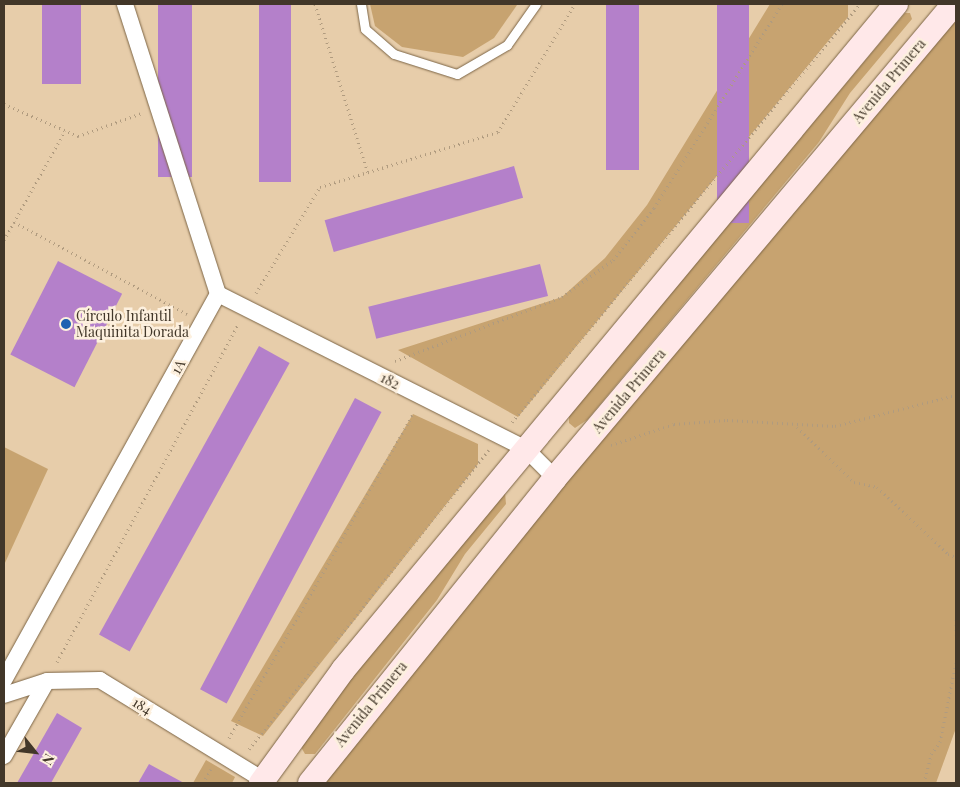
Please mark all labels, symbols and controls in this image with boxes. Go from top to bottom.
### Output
street label: Avenida Primera [849,35,929,127]
place label: Círculo Infantil Maquinita Dorada [76,308,189,341]
marker: Círculo Infantil Maquinita Dorada [60,318,72,330]
street label: Avenida Primera [589,345,669,437]
street label: 1A [167,357,189,377]
street label: 182 [378,369,402,393]
street label: Avenida Primera [331,658,411,750]
street label: 184 [129,694,155,718]
north arrow [10,727,60,777]
text: N [38,750,59,769]

